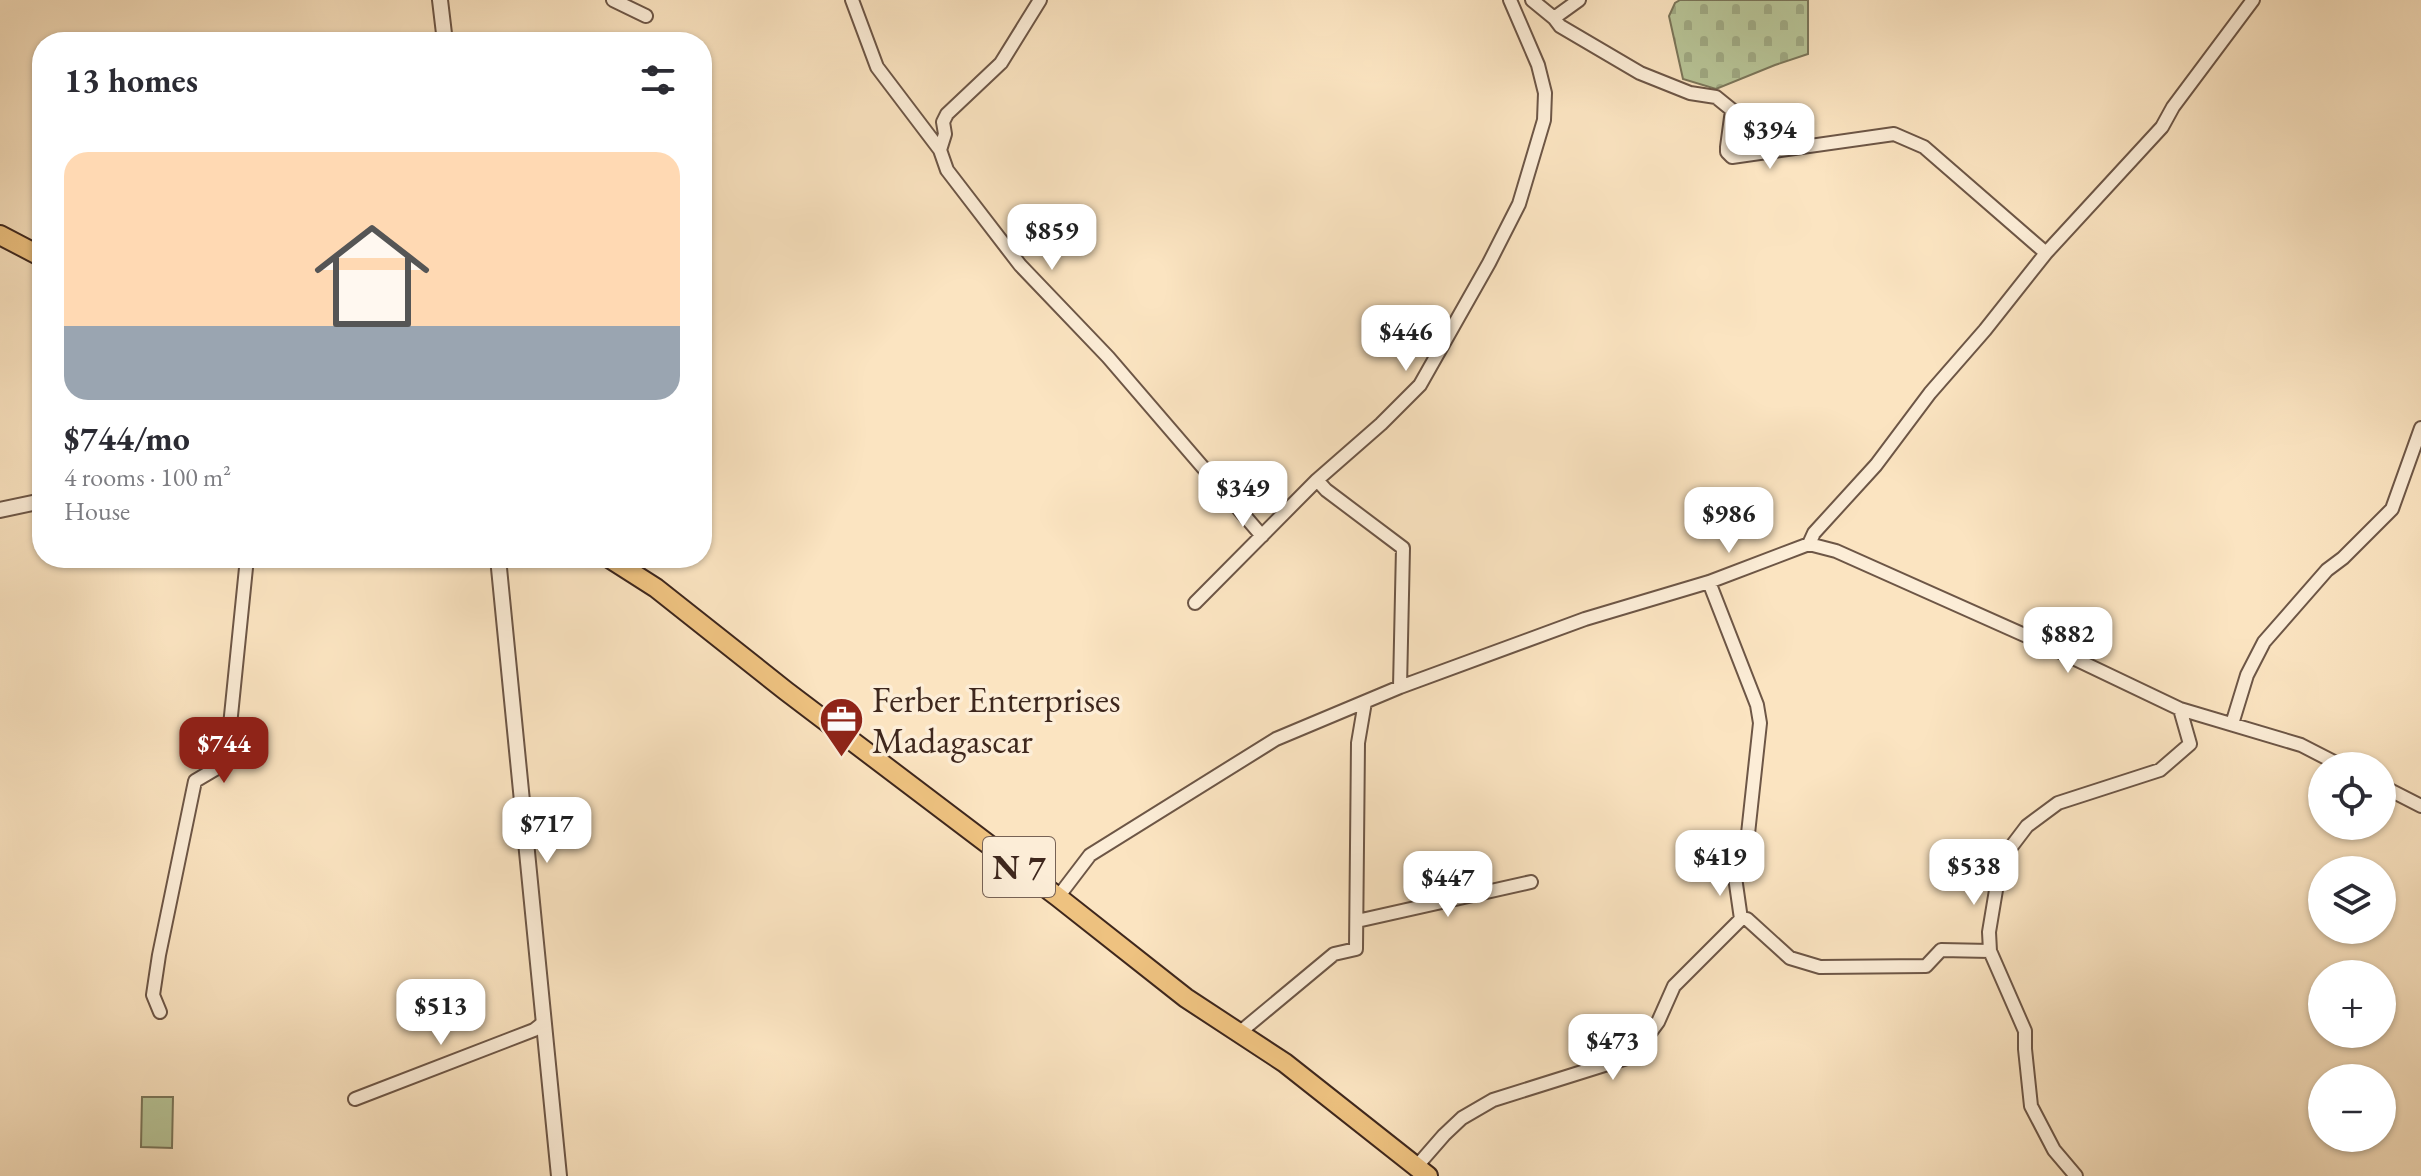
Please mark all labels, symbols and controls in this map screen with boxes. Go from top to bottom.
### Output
text: 13 homes [64,58,198,102]
icon: filters [636,58,680,102]
pin: $394 [1723,103,1817,171]
text: $394 [1743,112,1797,146]
icon: home [300,204,444,348]
pin: $859 [1005,204,1099,272]
text: $859 [1025,213,1079,247]
pin: $446 [1359,305,1453,373]
text: $446 [1379,314,1433,348]
text: $744/mo [64,416,190,460]
text: 4 rooms · 100 m² [64,460,231,494]
pin: $349 [1196,461,1290,529]
text: $349 [1216,470,1270,504]
pin: $986 [1682,487,1776,555]
text: House [64,494,130,528]
text: $986 [1702,496,1756,530]
pin: $882 [2021,607,2115,675]
text: $882 [2041,616,2095,650]
place label: Ferber Enterprises Madagascar [872,676,1121,764]
office icon: Ferber Enterprises Madagascar [817,696,865,759]
pin: $744 [177,717,271,785]
text: $744 [197,726,251,760]
map controls [2308,752,2396,1152]
button: locate [2308,752,2396,840]
pin: $717 [500,797,594,865]
text: $717 [520,806,574,840]
pin: $419 [1673,830,1767,898]
road number: N 7 [983,837,1055,897]
text: $419 [1693,839,1747,873]
pin: $538 [1927,839,2021,907]
text: $538 [1947,848,2001,882]
pin: $447 [1401,851,1495,919]
button: layers [2308,856,2396,944]
text: $447 [1421,860,1475,894]
button: + [2308,960,2396,1048]
pin: $513 [394,979,488,1047]
text: $513 [414,988,468,1022]
pin: $473 [1566,1014,1660,1082]
text: $473 [1586,1023,1640,1057]
button: − [2308,1064,2396,1152]

